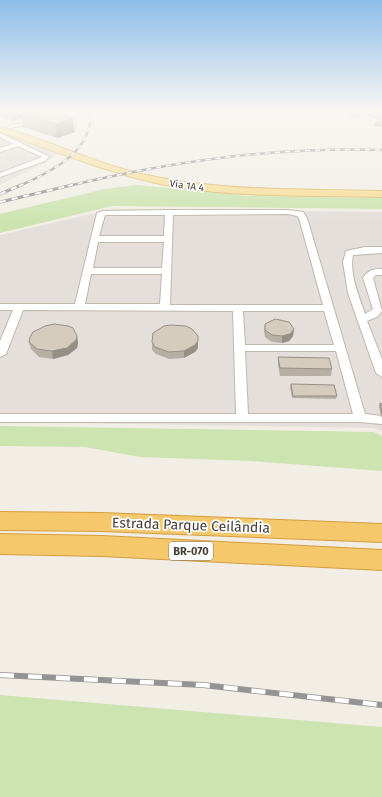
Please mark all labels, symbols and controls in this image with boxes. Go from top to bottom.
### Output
street label: Via 1A 4 [169,178,205,194]
street label: Estrada Parque Ceilândia [112,514,270,537]
road number: BR-070 [169,542,213,560]

